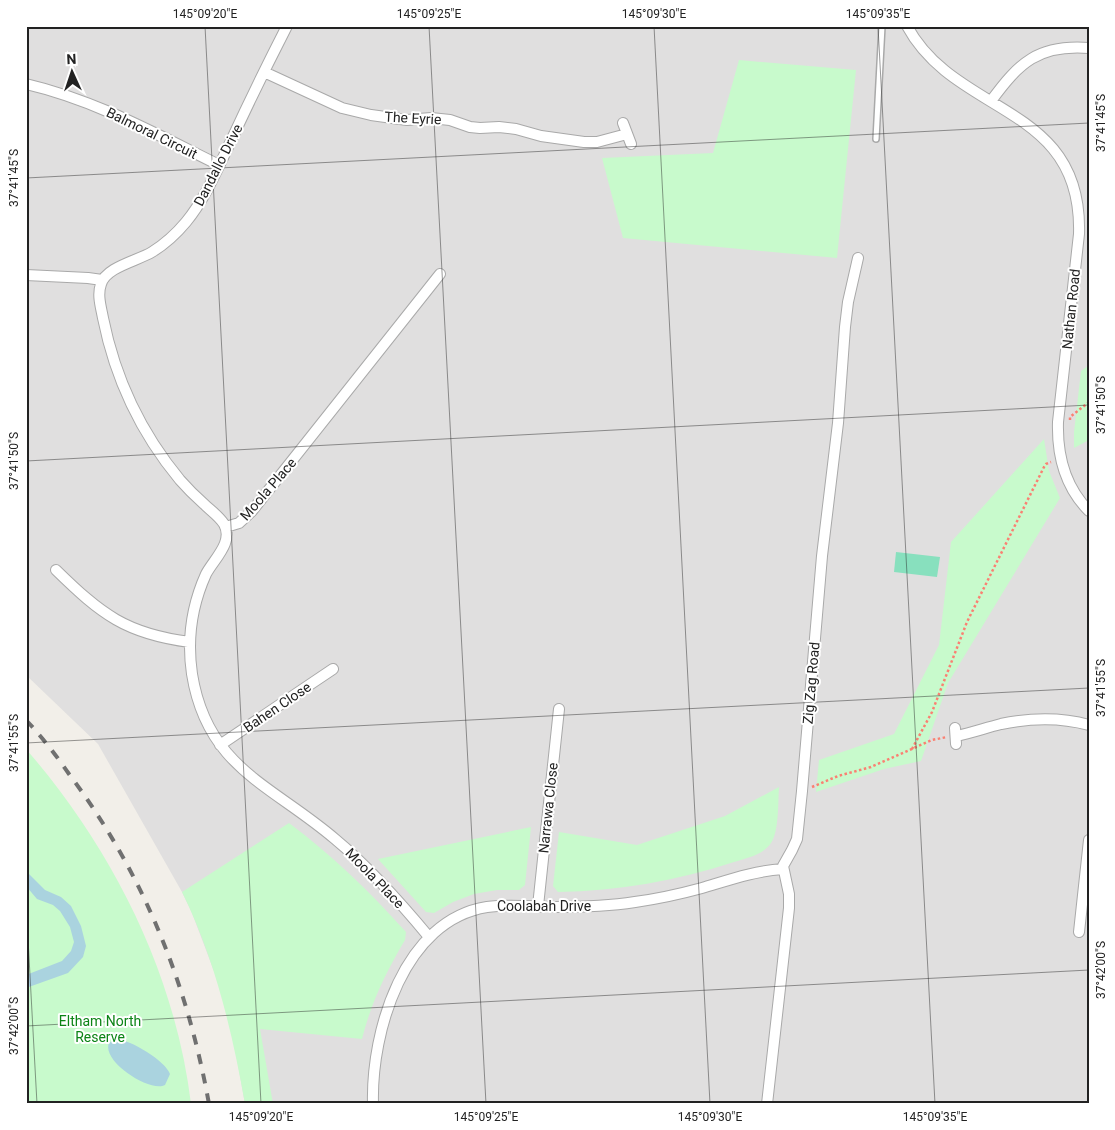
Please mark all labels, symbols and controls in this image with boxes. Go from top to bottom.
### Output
text: 145°09'20"E [173,7,237,21]
text: 145°09'25"E [397,7,461,21]
text: 145°09'30"E [622,7,686,21]
text: 145°09'35"E [846,7,910,21]
north arrow [48,48,98,98]
text: N [66,51,77,67]
text: 37°41'45"S [1094,94,1108,152]
street label: Balmoral Circuit [104,104,200,162]
street label: The Eyrie [384,109,442,127]
street label: Dandallo Drive [190,121,246,209]
text: 37°41'45"S [7,149,21,207]
street label: Nathan Road [1059,268,1083,350]
text: 37°41'50"S [1094,376,1108,434]
text: 37°41'50"S [7,432,21,490]
street label: Moola Place [237,455,299,523]
street label: Zig Zag Road [799,641,823,725]
text: 37°41'55"S [1094,659,1108,717]
street label: Bahen Close [240,679,314,735]
text: 37°41'55"S [7,714,21,772]
street label: Narrawa Close [535,762,561,854]
street label: Moola Place [342,845,408,911]
street label: Coolabah Drive [497,898,591,914]
text: 37°42'00"S [1094,941,1108,999]
text: 37°42'00"S [7,997,21,1055]
park label: Eltham North Reserve [59,1013,141,1045]
text: 145°09'20"E [229,1110,293,1124]
text: 145°09'25"E [454,1110,518,1124]
text: 145°09'30"E [678,1110,742,1124]
text: 145°09'35"E [903,1110,967,1124]

